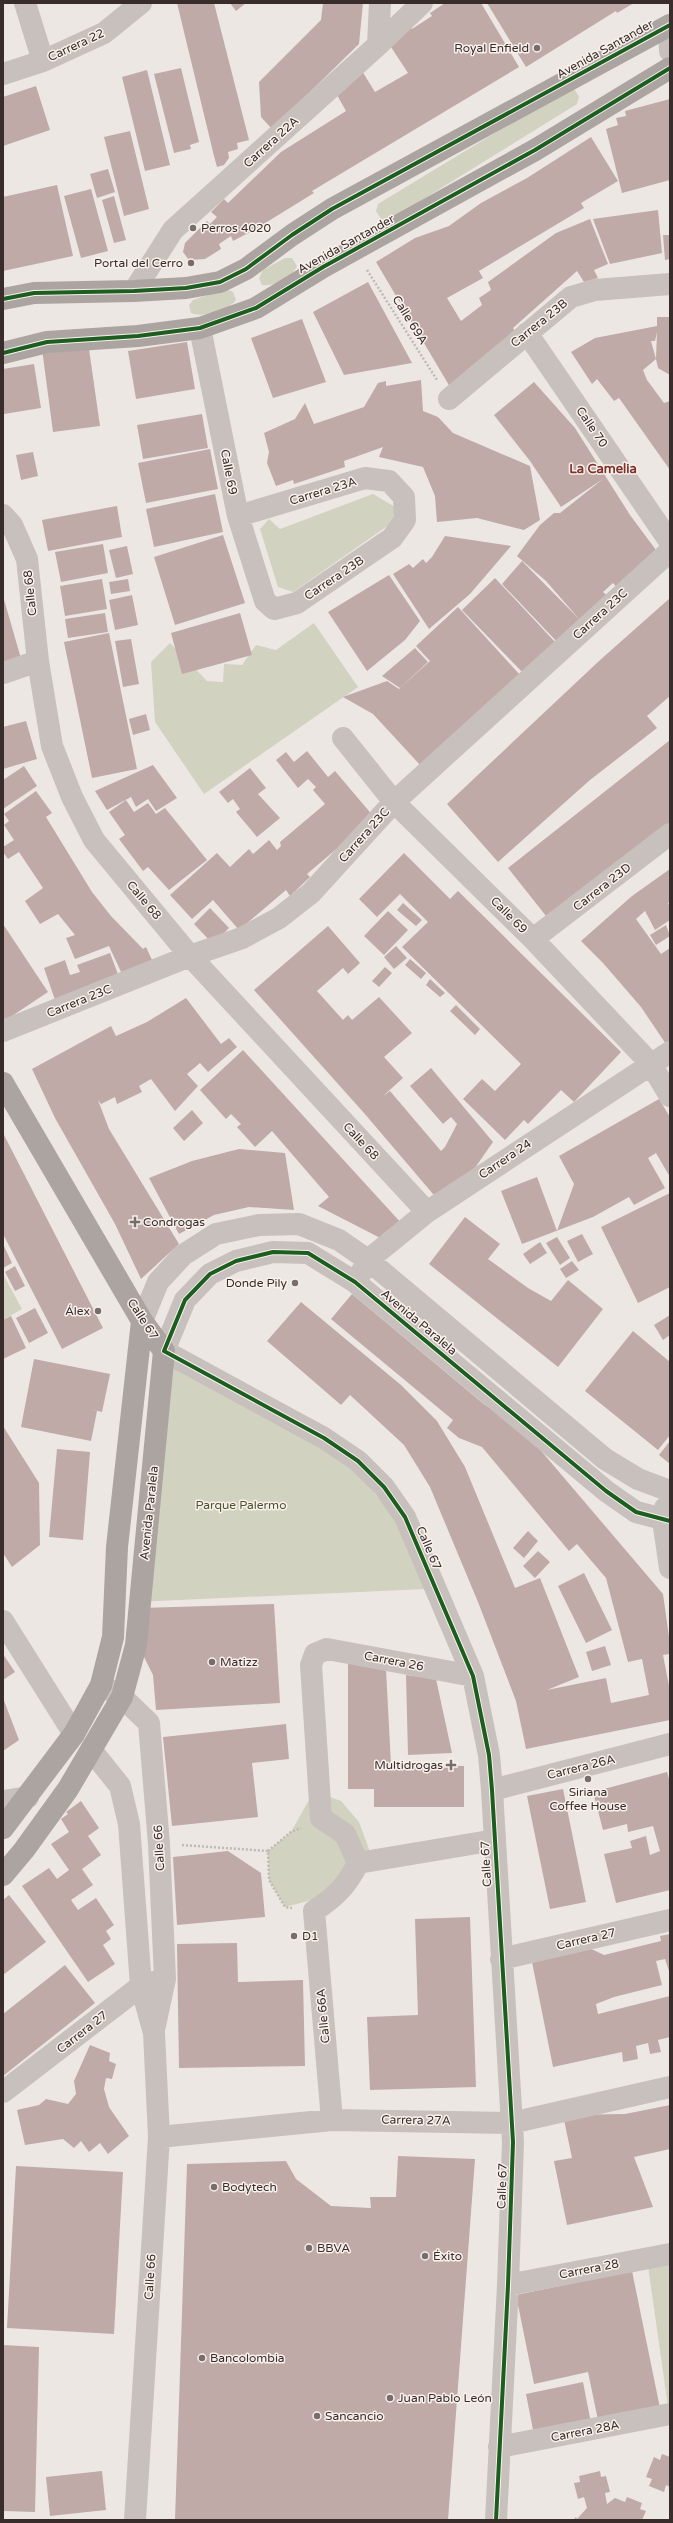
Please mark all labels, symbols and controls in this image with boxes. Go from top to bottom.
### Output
street label: Avenida Santander [554,16,656,81]
street label: Carrera 22 [46,26,106,64]
place label: Royal Enfield [454,41,529,55]
marker: Royal Enfield [532,43,542,53]
street label: Carrera 22A [241,114,301,170]
street label: Avenida Santander [295,211,397,276]
place label: Perros 4020 [201,221,271,235]
marker: Perros 4020 [188,223,198,233]
place label: Portal del Cerro [94,256,183,270]
marker: Portal del Cerro [186,258,196,268]
street label: Calle 69A [389,293,431,347]
street label: Carrera 23B [508,296,570,350]
street label: Calle 70 [573,404,611,450]
street label: Calle 69 [218,448,240,496]
district label: La Camelia [569,461,637,477]
street label: Carrera 23A [288,474,358,508]
street label: Carrera 23B [302,553,366,603]
street label: Calle 68 [21,569,39,617]
street label: Carrera 23C [570,586,630,642]
street label: Carrera 23C [336,805,392,865]
street label: Carrera 23D [570,860,634,914]
street label: Calle 68 [124,878,164,922]
street label: Calle 69 [488,894,530,936]
street label: Carrera 23C [44,982,114,1020]
street label: Calle 68 [340,1119,382,1163]
street label: Carrera 24 [476,1136,534,1182]
place label: Condrogas [143,1215,205,1229]
marker: Condrogas [130,1217,140,1227]
place label: Donde Pily [226,1276,288,1290]
marker: Donde Pily [290,1278,300,1288]
street label: Avenida Paralela [378,1286,460,1358]
street label: Calle 67 [125,1296,161,1342]
place label: Álex [65,1304,90,1318]
marker: Álex [93,1306,103,1316]
street label: Avenida Paralela [137,1465,161,1561]
park label: Parque Palermo [196,1498,286,1512]
street label: Calle 67 [414,1524,444,1572]
street label: Carrera 26 [363,1648,425,1674]
place label: Matizz [220,1655,258,1669]
marker: Matizz [207,1657,217,1667]
street label: Carrera 26A [546,1752,616,1782]
place label: Multidrogas [374,1758,443,1772]
marker: Multidrogas [446,1760,456,1770]
marker: Siriana Coffee House [583,1774,593,1784]
place label: Siriana Coffee House [549,1785,627,1813]
street label: Calle 66 [151,1825,167,1871]
street label: Calle 67 [478,1841,494,1887]
street label: Carrera 27 [555,1925,617,1953]
place label: D1 [302,1929,319,1943]
marker: D1 [289,1931,299,1941]
street label: Calle 66A [314,1988,332,2044]
street label: Carrera 27 [54,2008,110,2056]
street label: Carrera 27A [381,2112,451,2128]
street label: Calle 67 [494,2163,510,2209]
place label: Bodytech [222,2180,277,2194]
marker: Bodytech [209,2182,219,2192]
place label: BBVA [317,2241,350,2255]
marker: BBVA [304,2243,314,2253]
place label: Éxito [433,2249,462,2263]
marker: Éxito [420,2251,430,2261]
street label: Calle 66 [141,2254,159,2300]
street label: Carrera 28 [558,2256,620,2282]
place label: Bancolombia [210,2351,285,2365]
marker: Bancolombia [197,2353,207,2363]
place label: Juan Pablo León [398,2391,492,2405]
marker: Juan Pablo León [385,2393,395,2403]
place label: Sancancio [325,2409,384,2423]
marker: Sancancio [312,2411,322,2421]
street label: Carrera 28A [550,2418,620,2444]

